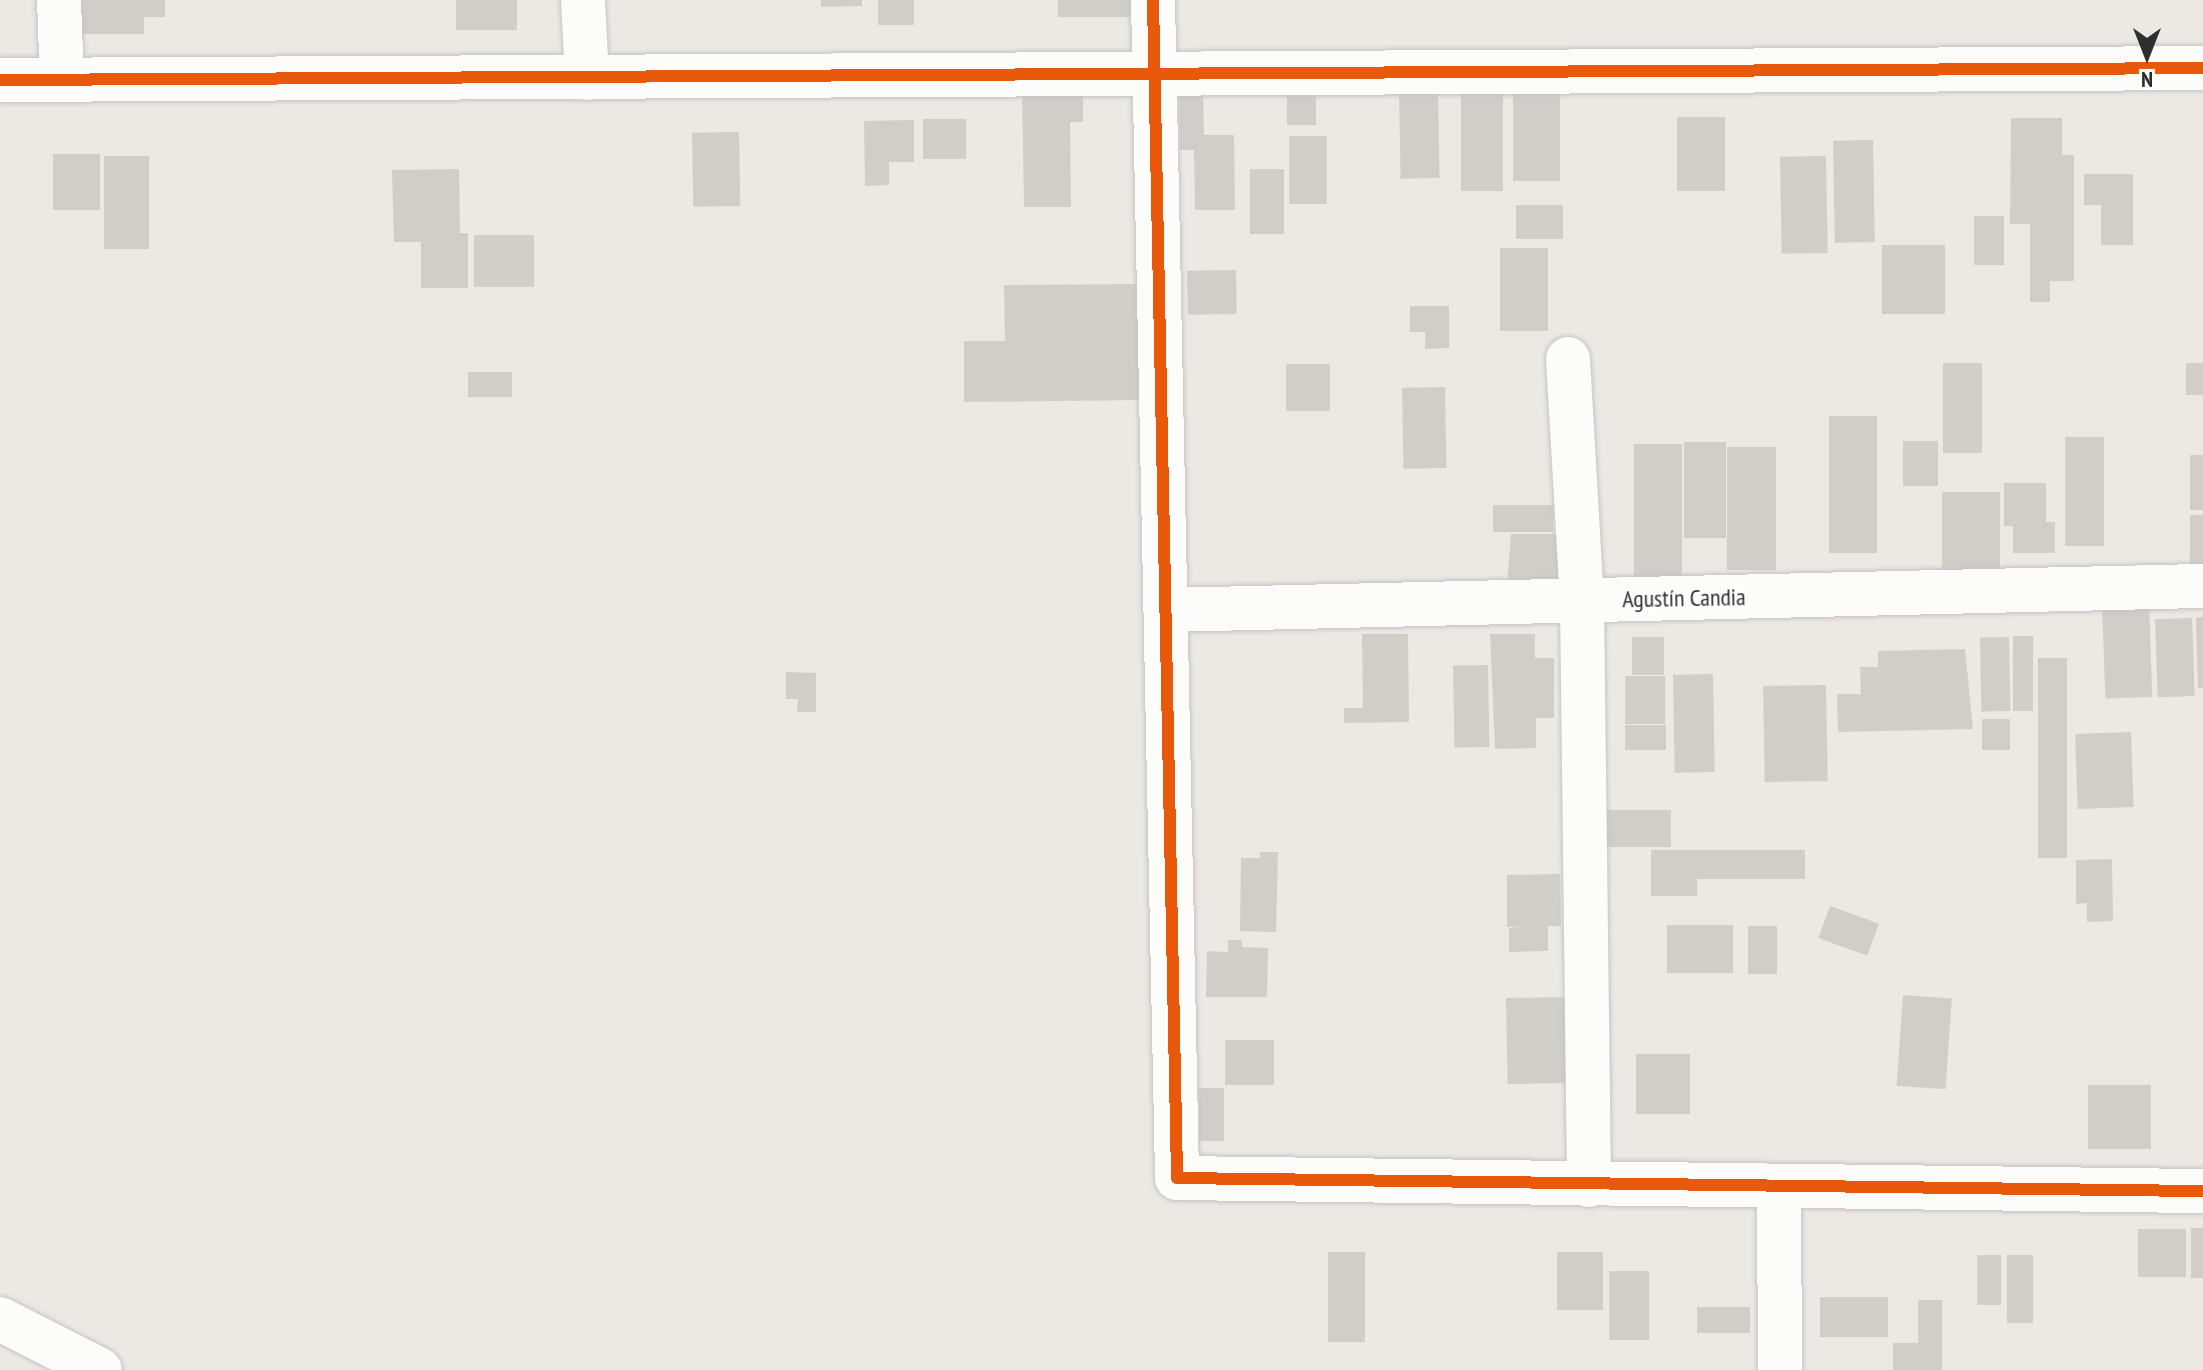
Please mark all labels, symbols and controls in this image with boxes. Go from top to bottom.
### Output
north arrow [2107,16,2187,96]
text: N [2141,66,2153,94]
street label: Agustín Candia [1622,583,1746,613]

